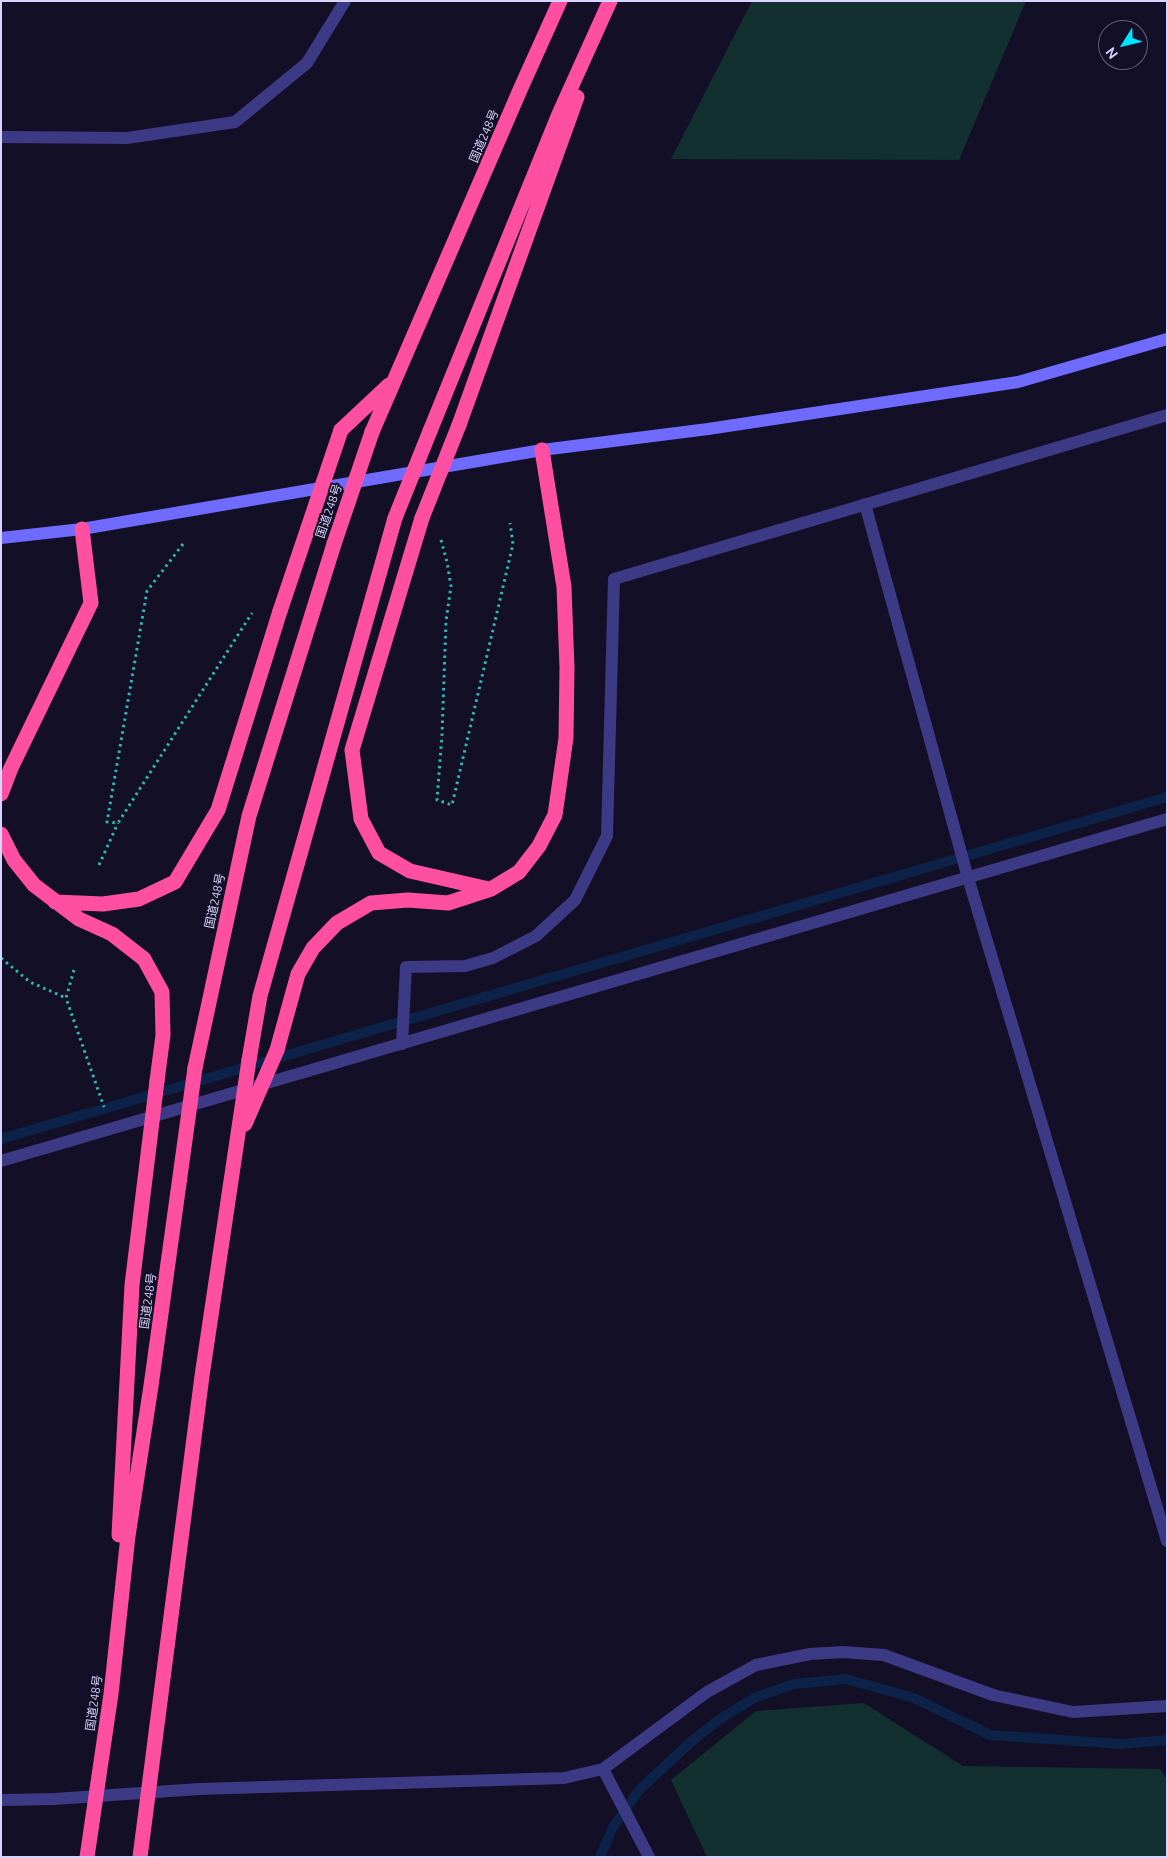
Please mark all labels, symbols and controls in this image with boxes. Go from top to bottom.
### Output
north arrow [1098,20,1148,70]
text: N [1102,44,1121,62]
street label: 国道248号 [466,107,502,165]
street label: 国道248号 [313,482,345,540]
street label: 国道248号 [202,872,228,930]
street label: 国道248号 [137,1272,159,1330]
street label: 国道248号 [83,1674,105,1732]

